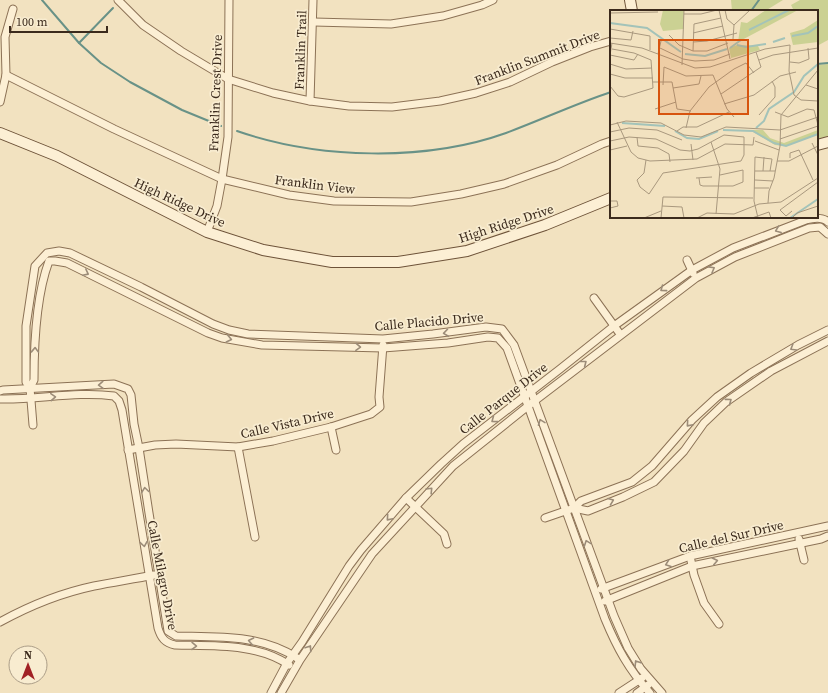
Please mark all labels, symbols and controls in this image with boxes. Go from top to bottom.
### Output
scale bar [10,8,107,34]
street label: Franklin Trail [291,10,310,90]
inset map [610,10,818,218]
text: 100 m [16,14,48,30]
street label: Franklin Summit Drive [472,26,603,89]
street label: Franklin Crest Drive [205,34,226,152]
street label: Franklin View [274,171,356,198]
street label: High Ridge Drive [131,174,228,231]
street label: High Ridge Drive [457,200,556,247]
one-way arrow [775,226,782,234]
one-way arrow [707,267,715,274]
one-way arrow [82,268,89,275]
one-way arrow [660,285,667,292]
street label: Calle Placido Drive [374,308,485,335]
one-way arrow [443,328,449,337]
one-way arrow [226,335,232,343]
one-way arrow [355,343,361,351]
one-way arrow [790,343,797,350]
one-way arrow [31,347,39,353]
street label: Calle Parque Drive [456,358,551,438]
one-way arrow [580,360,587,367]
one-way arrow [98,381,104,389]
one-way arrow [50,393,56,402]
one-way arrow [725,398,732,405]
street label: Calle Vista Drive [239,404,336,442]
one-way arrow [491,416,498,423]
one-way arrow [538,418,546,425]
one-way arrow [686,420,693,427]
one-way arrow [141,487,150,493]
one-way arrow [426,487,433,495]
one-way arrow [608,498,615,506]
one-way arrow [386,513,393,521]
street label: Calle del Sur Drive [677,516,785,557]
street label: Calle Milagro Drive [144,519,182,632]
one-way arrow [584,540,592,547]
one-way arrow [140,541,148,547]
one-way arrow [712,558,718,566]
one-way arrow [664,560,671,568]
one-way arrow [248,637,254,646]
one-way arrow [191,641,197,650]
north arrow [8,645,48,685]
one-way arrow [304,645,312,652]
text: N [24,648,32,663]
one-way arrow [635,660,642,667]

